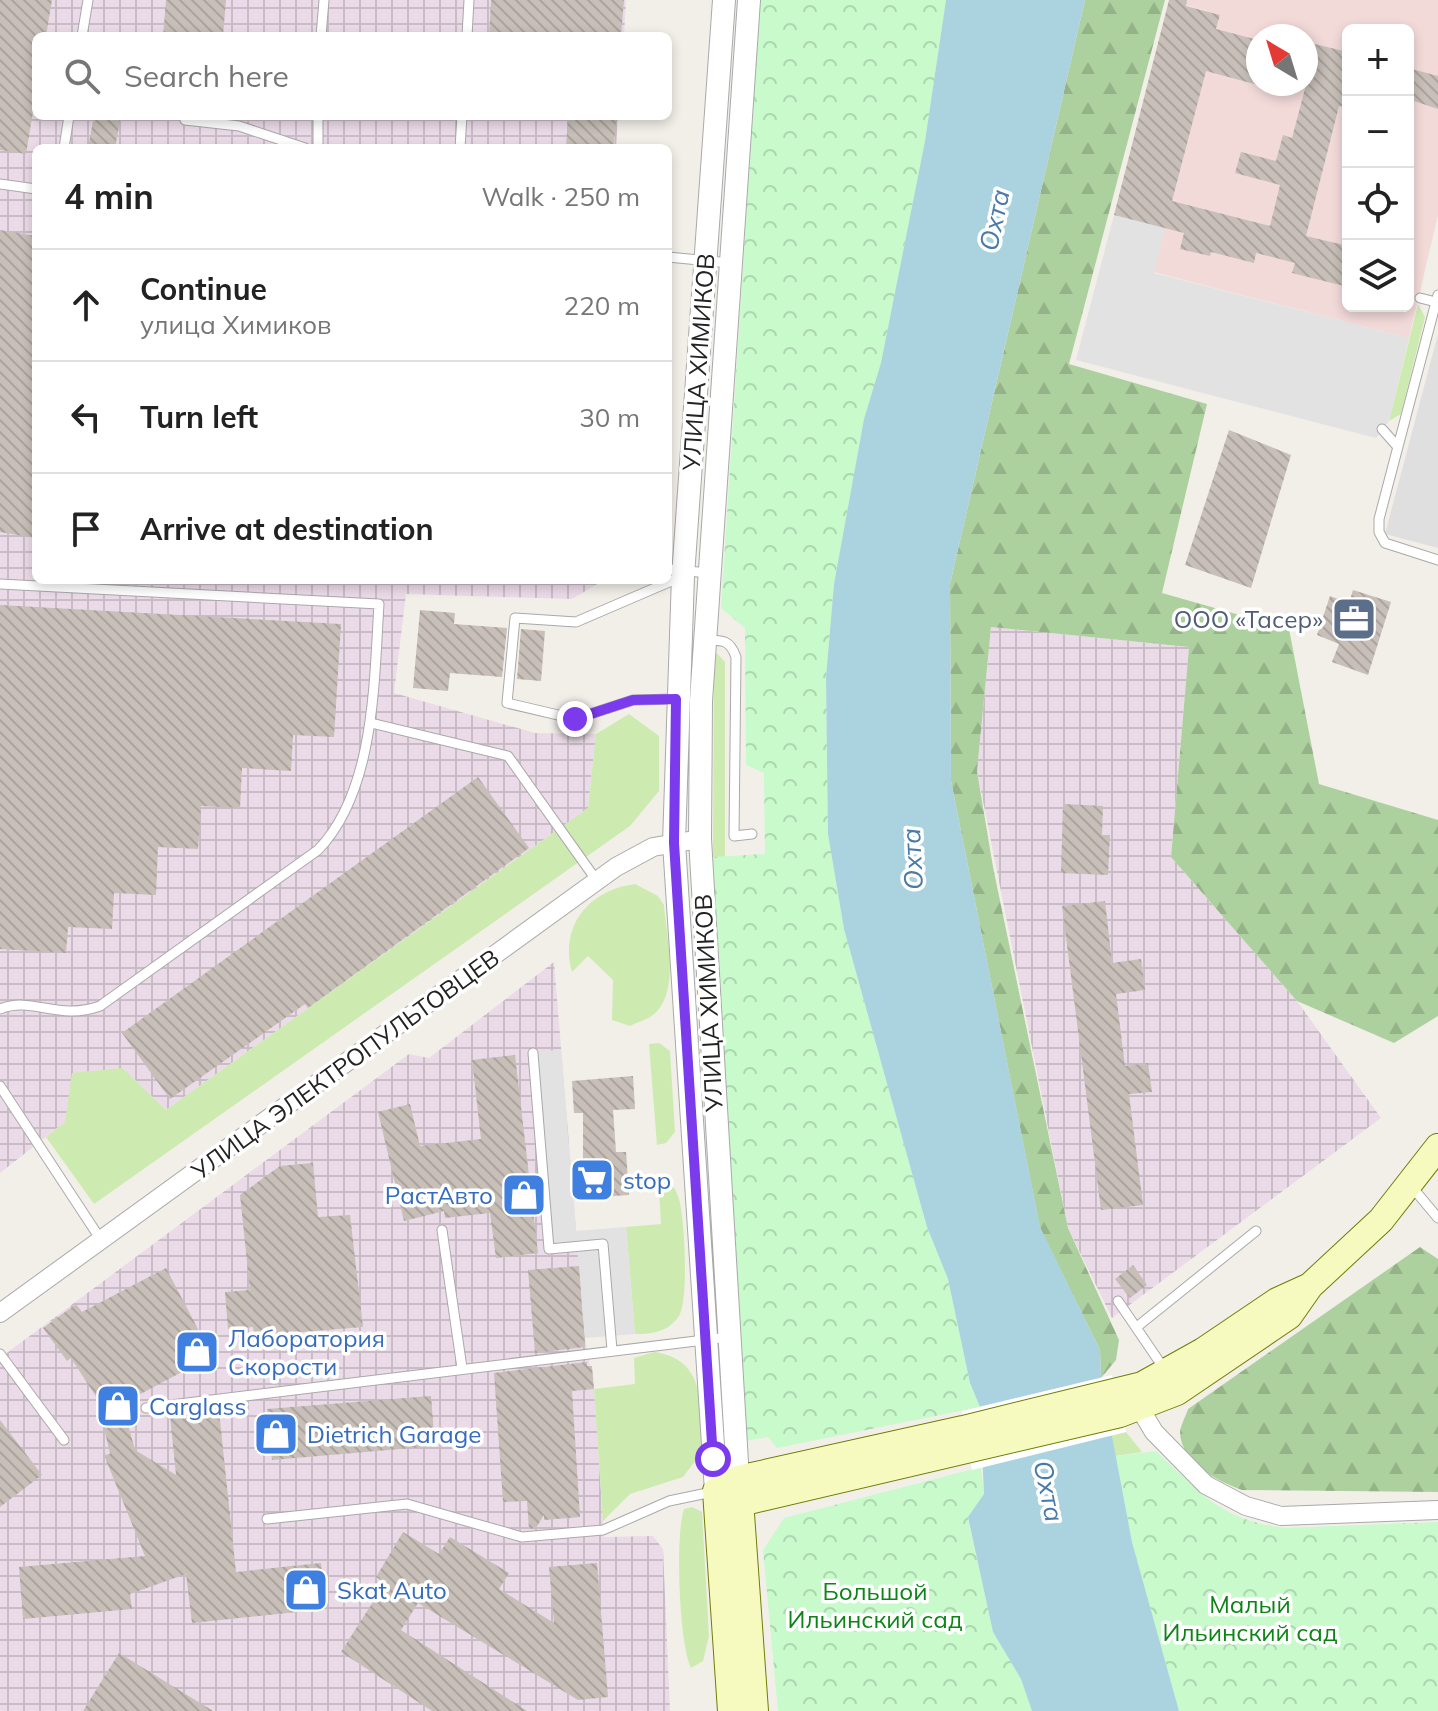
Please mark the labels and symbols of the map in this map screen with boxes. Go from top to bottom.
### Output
north arrow [1246,24,1318,96]
water label: Охта [971,186,1017,254]
street label: УЛИЦА ХИМИКОВ [675,252,721,473]
office icon: ООО «Тасер» [1330,595,1378,643]
place label: ООО «Тасер» [1174,604,1323,634]
route end [557,701,593,737]
water label: Охта [894,827,930,891]
street label: УЛИЦА ХИМИКОВ [687,893,729,1114]
street label: УЛИЦА ЭЛЕКТРОПУЛЬТОВЦЕВ [184,942,505,1186]
supermarket icon: stop [568,1156,616,1204]
place label: stop [623,1165,671,1195]
shop icon: РастАвто [500,1171,548,1219]
place label: РастАвто [385,1180,493,1210]
place label: Лаборатория Скорости [228,1323,385,1381]
shop icon: Лаборатория Скорости [173,1328,221,1376]
shop icon: Carglass [94,1382,142,1430]
place label: Carglass [149,1391,246,1421]
shop icon: Dietrich Garage [252,1410,300,1458]
place label: Dietrich Garage [307,1419,481,1449]
route start [695,1441,731,1477]
water label: Охта [1026,1457,1072,1525]
shop icon: Skat Auto [282,1566,330,1614]
place label: Skat Auto [337,1575,447,1605]
park label: Большой Ильинский сад [787,1576,963,1634]
park label: Малый Ильинский сад [1162,1589,1338,1647]

